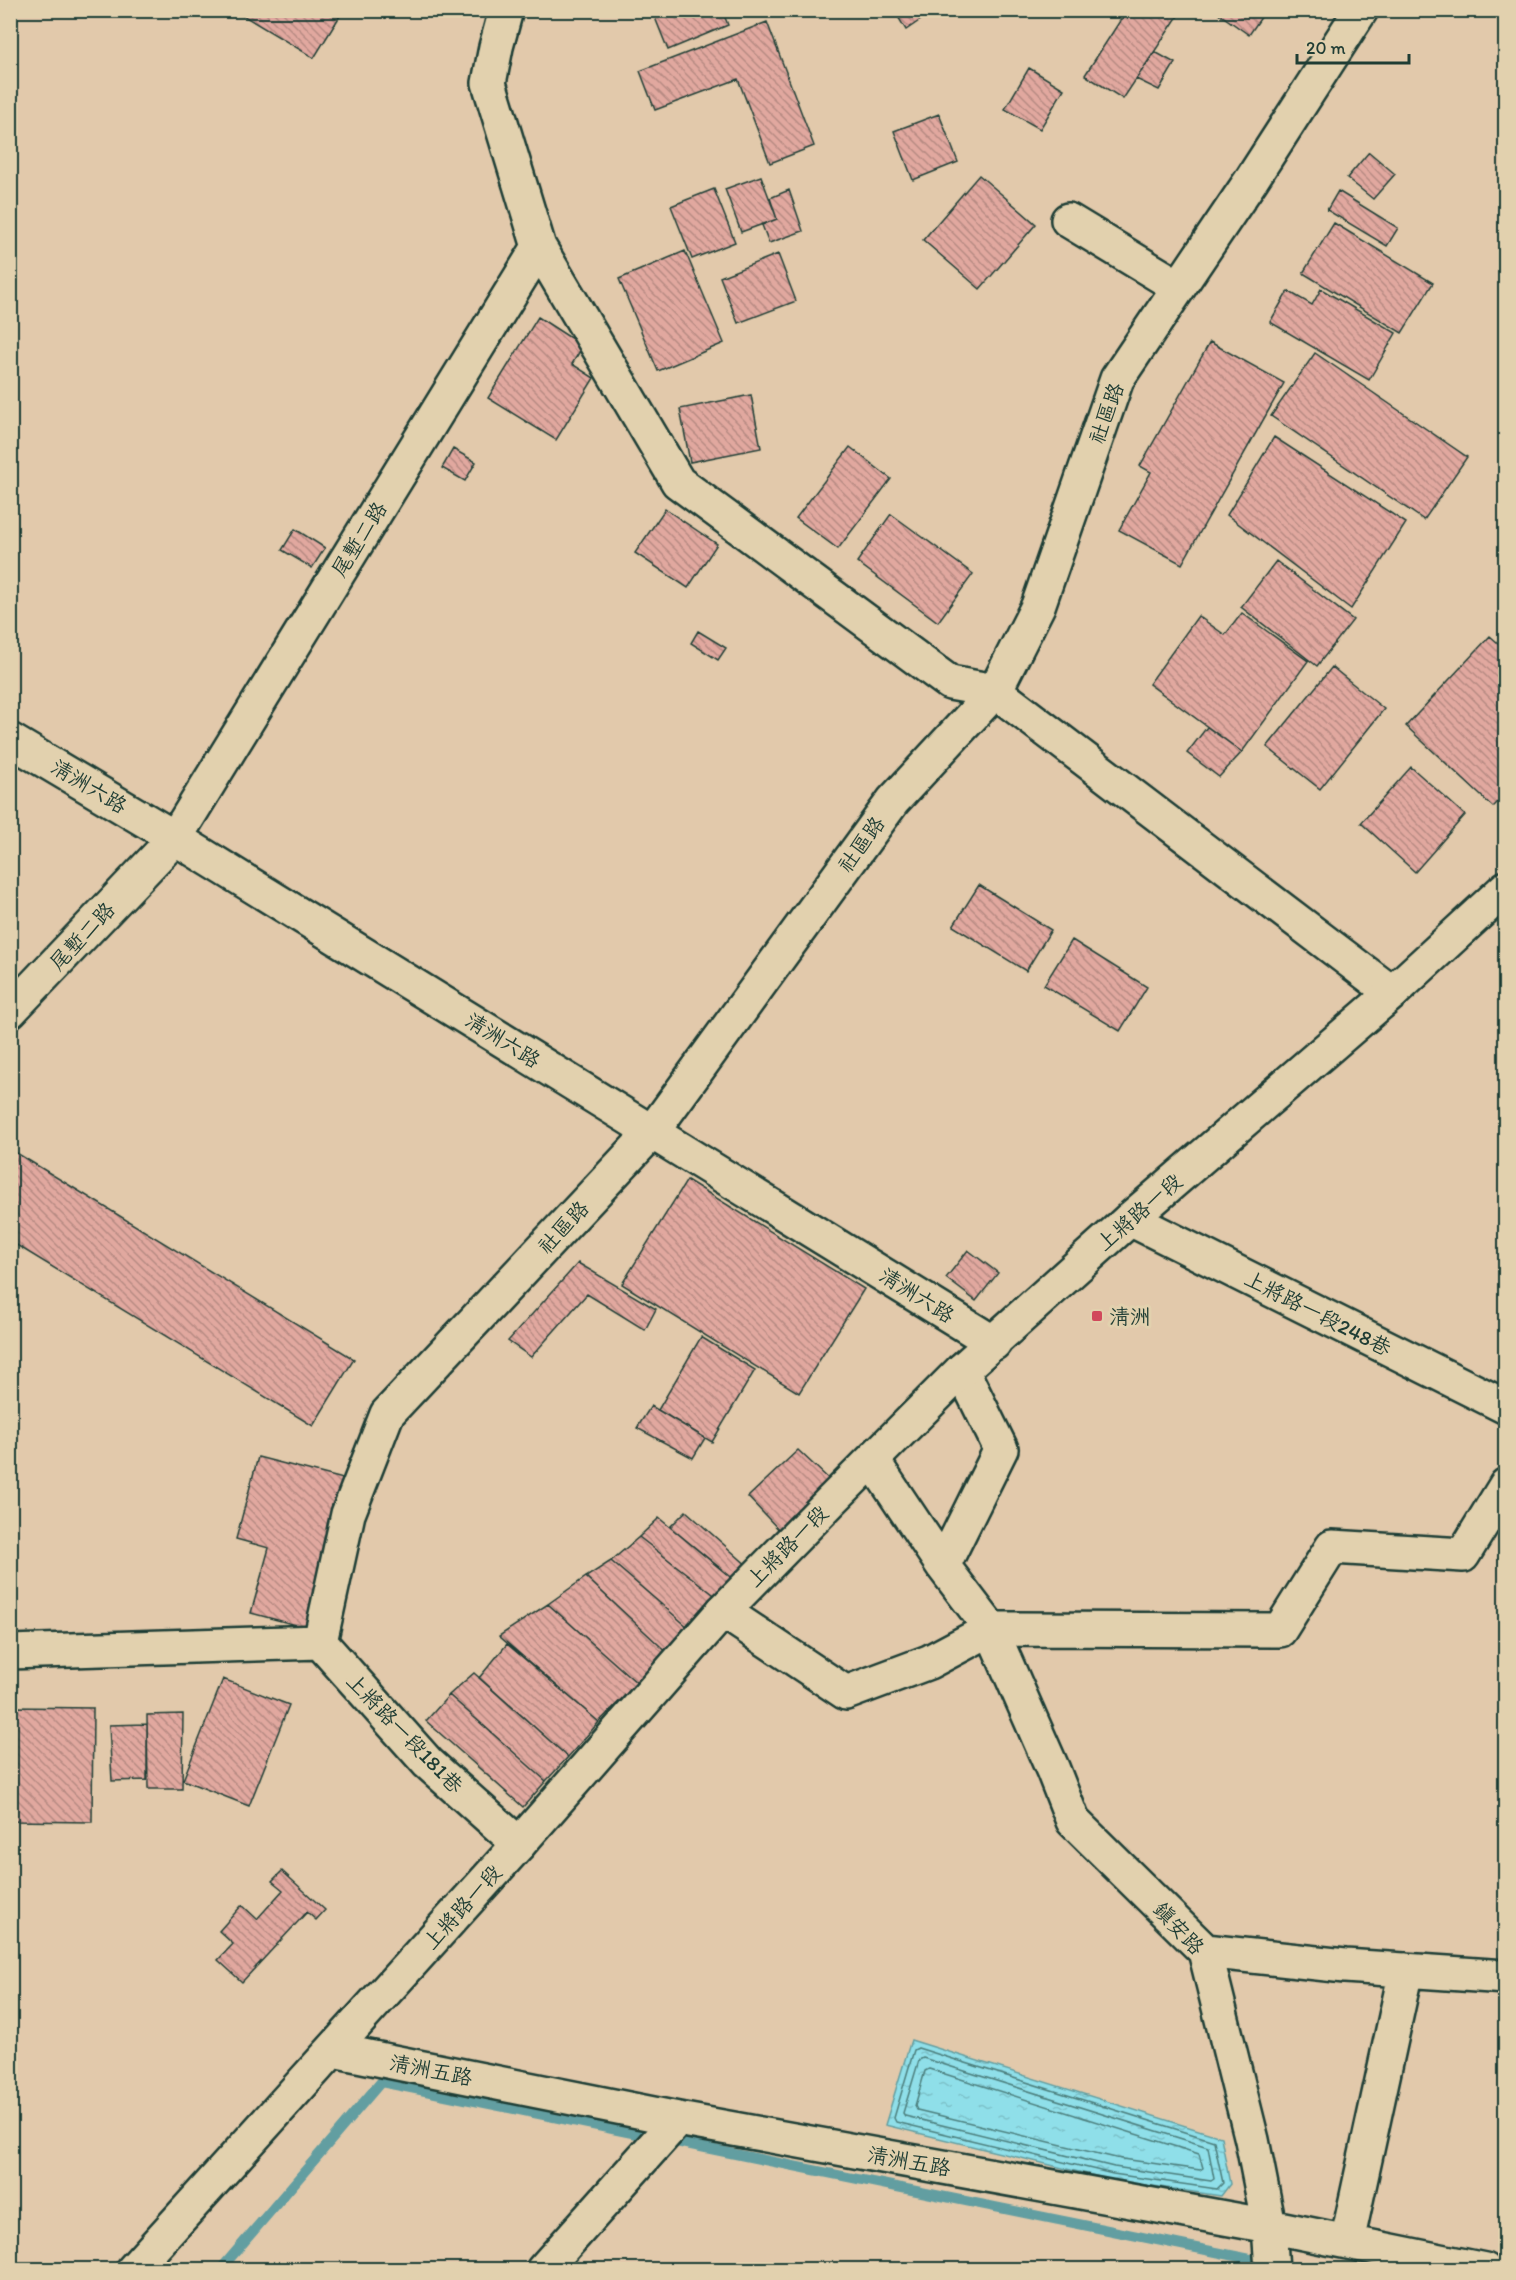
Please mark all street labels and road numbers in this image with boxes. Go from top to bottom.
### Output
street label: 社區路 [1083,379,1129,447]
street label: 尾塹二路 [326,497,392,581]
street label: 清洲六路 [47,754,131,818]
street label: 社區路 [832,811,890,877]
street label: 尾塹二路 [44,897,120,975]
street label: 清洲六路 [461,1007,545,1073]
street label: 上將路一段 [1091,1168,1187,1256]
street label: 社區路 [532,1195,594,1259]
street label: 清洲六路 [875,1262,959,1328]
street label: 上將路一段248巷 [1241,1265,1395,1361]
street label: 上將路一段 [741,1500,833,1592]
street label: 上將路一段181巷 [341,1668,469,1798]
street label: 上將路一段 [418,1860,506,1954]
street label: 鎮安路 [1148,1896,1210,1960]
street label: 清洲五路 [387,2050,475,2090]
street label: 清洲五路 [865,2141,953,2181]

